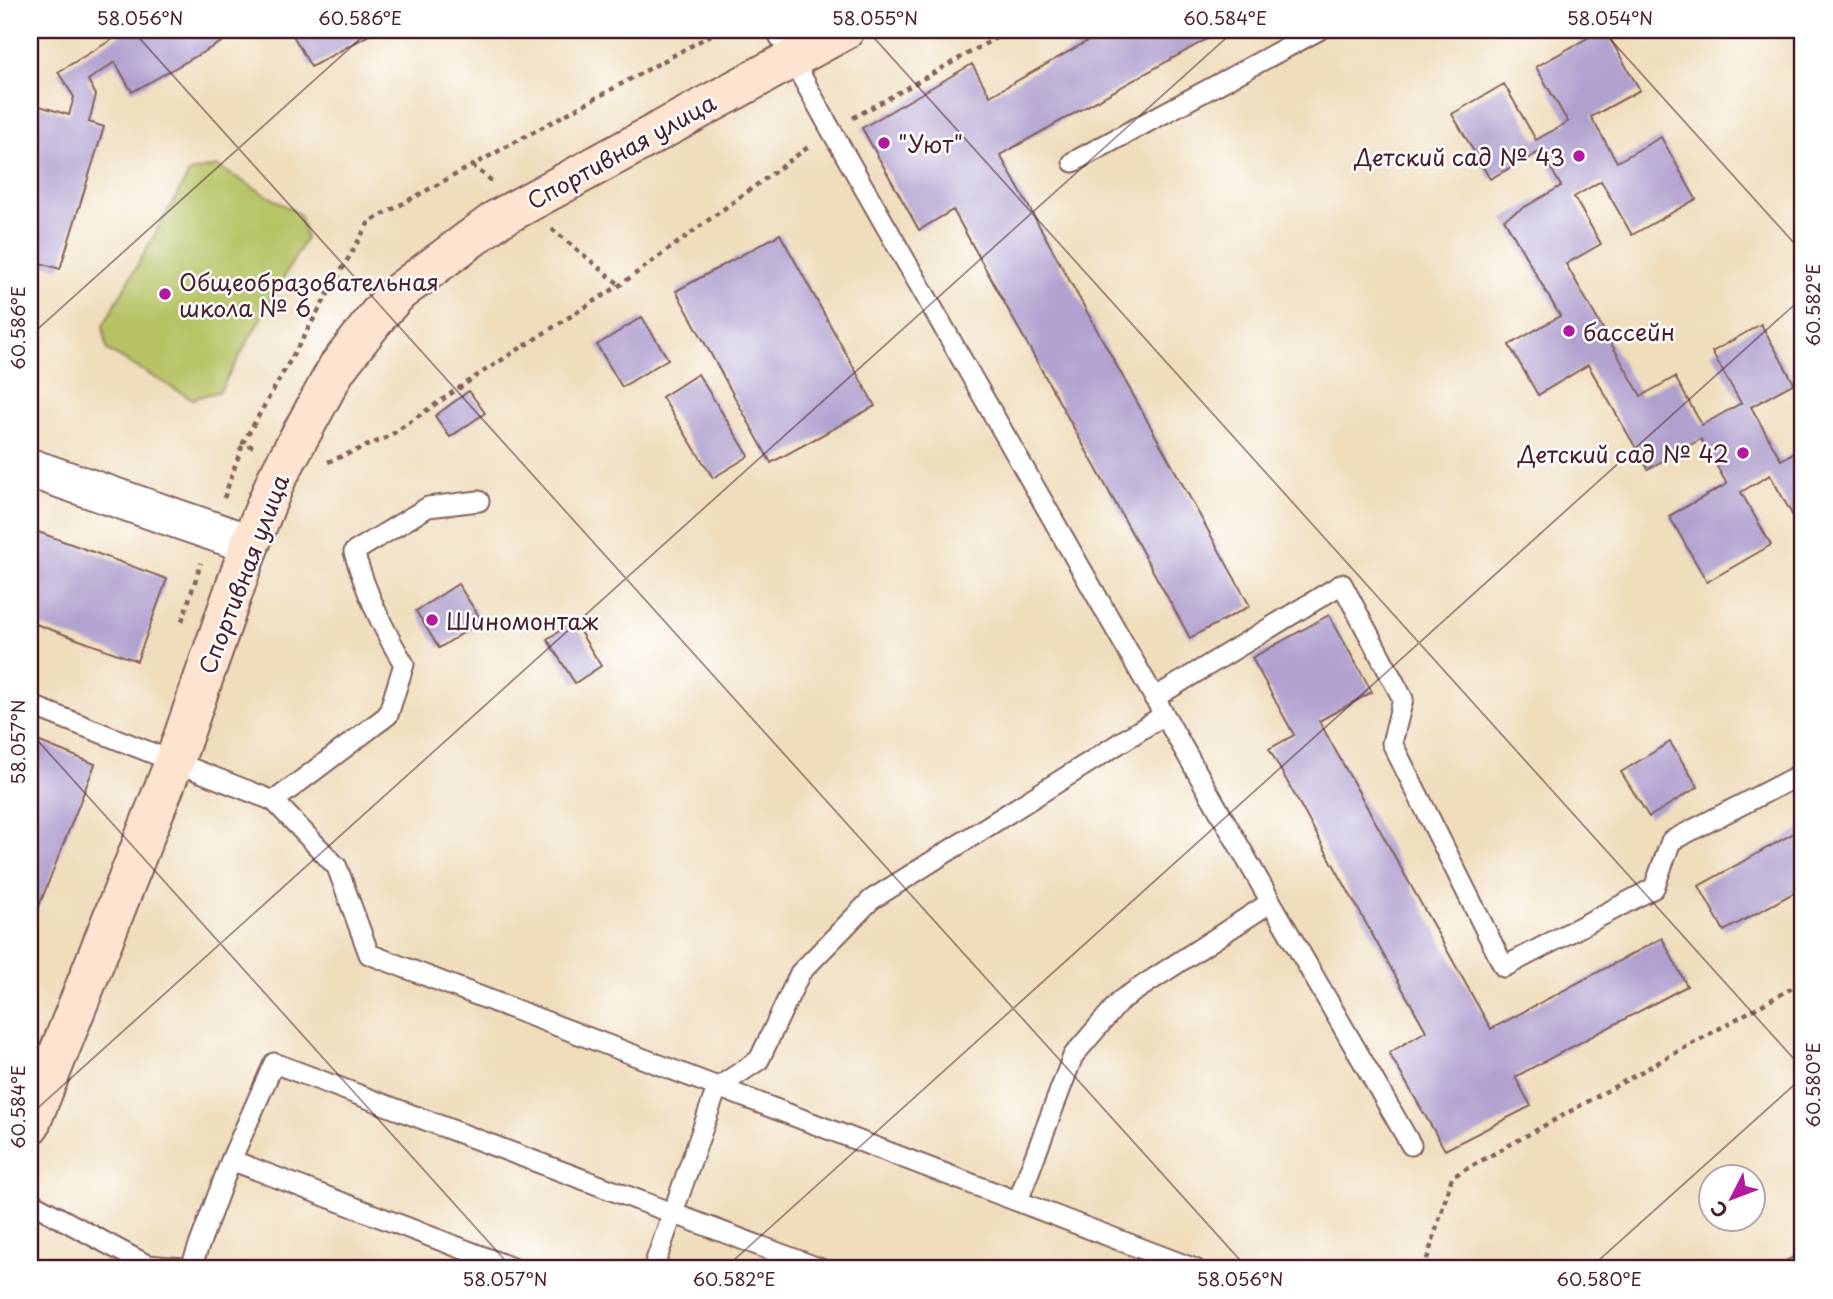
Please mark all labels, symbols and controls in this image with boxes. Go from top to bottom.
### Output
text: 58.056°N [97,4,183,31]
text: 60.586°E [318,4,402,31]
text: 58.055°N [832,4,918,31]
text: 60.584°E [1183,4,1267,31]
text: 58.054°N [1567,4,1653,31]
street label: Спортивная улица [520,84,722,218]
place label: "Уют" [898,126,963,161]
marker: "Уют" [876,135,892,151]
place label: Детский сад № 43 [1354,139,1565,174]
marker: Детский сад № 43 [1571,148,1587,164]
text: 60.582°E [1799,263,1826,347]
place label: Общеобразовательная школа № 6 [179,264,439,325]
text: 60.586°E [4,286,31,370]
marker: Общеобразовательная школа № 6 [157,286,173,302]
place label: бассейн [1583,314,1675,349]
marker: бассейн [1561,323,1577,339]
place label: Детский сад № 42 [1517,436,1729,471]
marker: Детский сад № 42 [1735,445,1751,461]
street label: Спортивная улица [189,469,297,679]
place label: Шиномонтаж [446,603,599,638]
marker: Шиномонтаж [424,612,440,628]
text: 58.057°N [4,699,31,785]
text: 60.580°E [1799,1042,1826,1128]
text: 60.584°E [4,1065,31,1149]
north arrow [1696,1162,1766,1232]
text: С [1703,1195,1734,1225]
text: 58.057°N [462,1265,548,1292]
text: 60.582°E [692,1265,776,1292]
text: 58.056°N [1197,1265,1283,1292]
text: 60.580°E [1556,1265,1642,1292]

